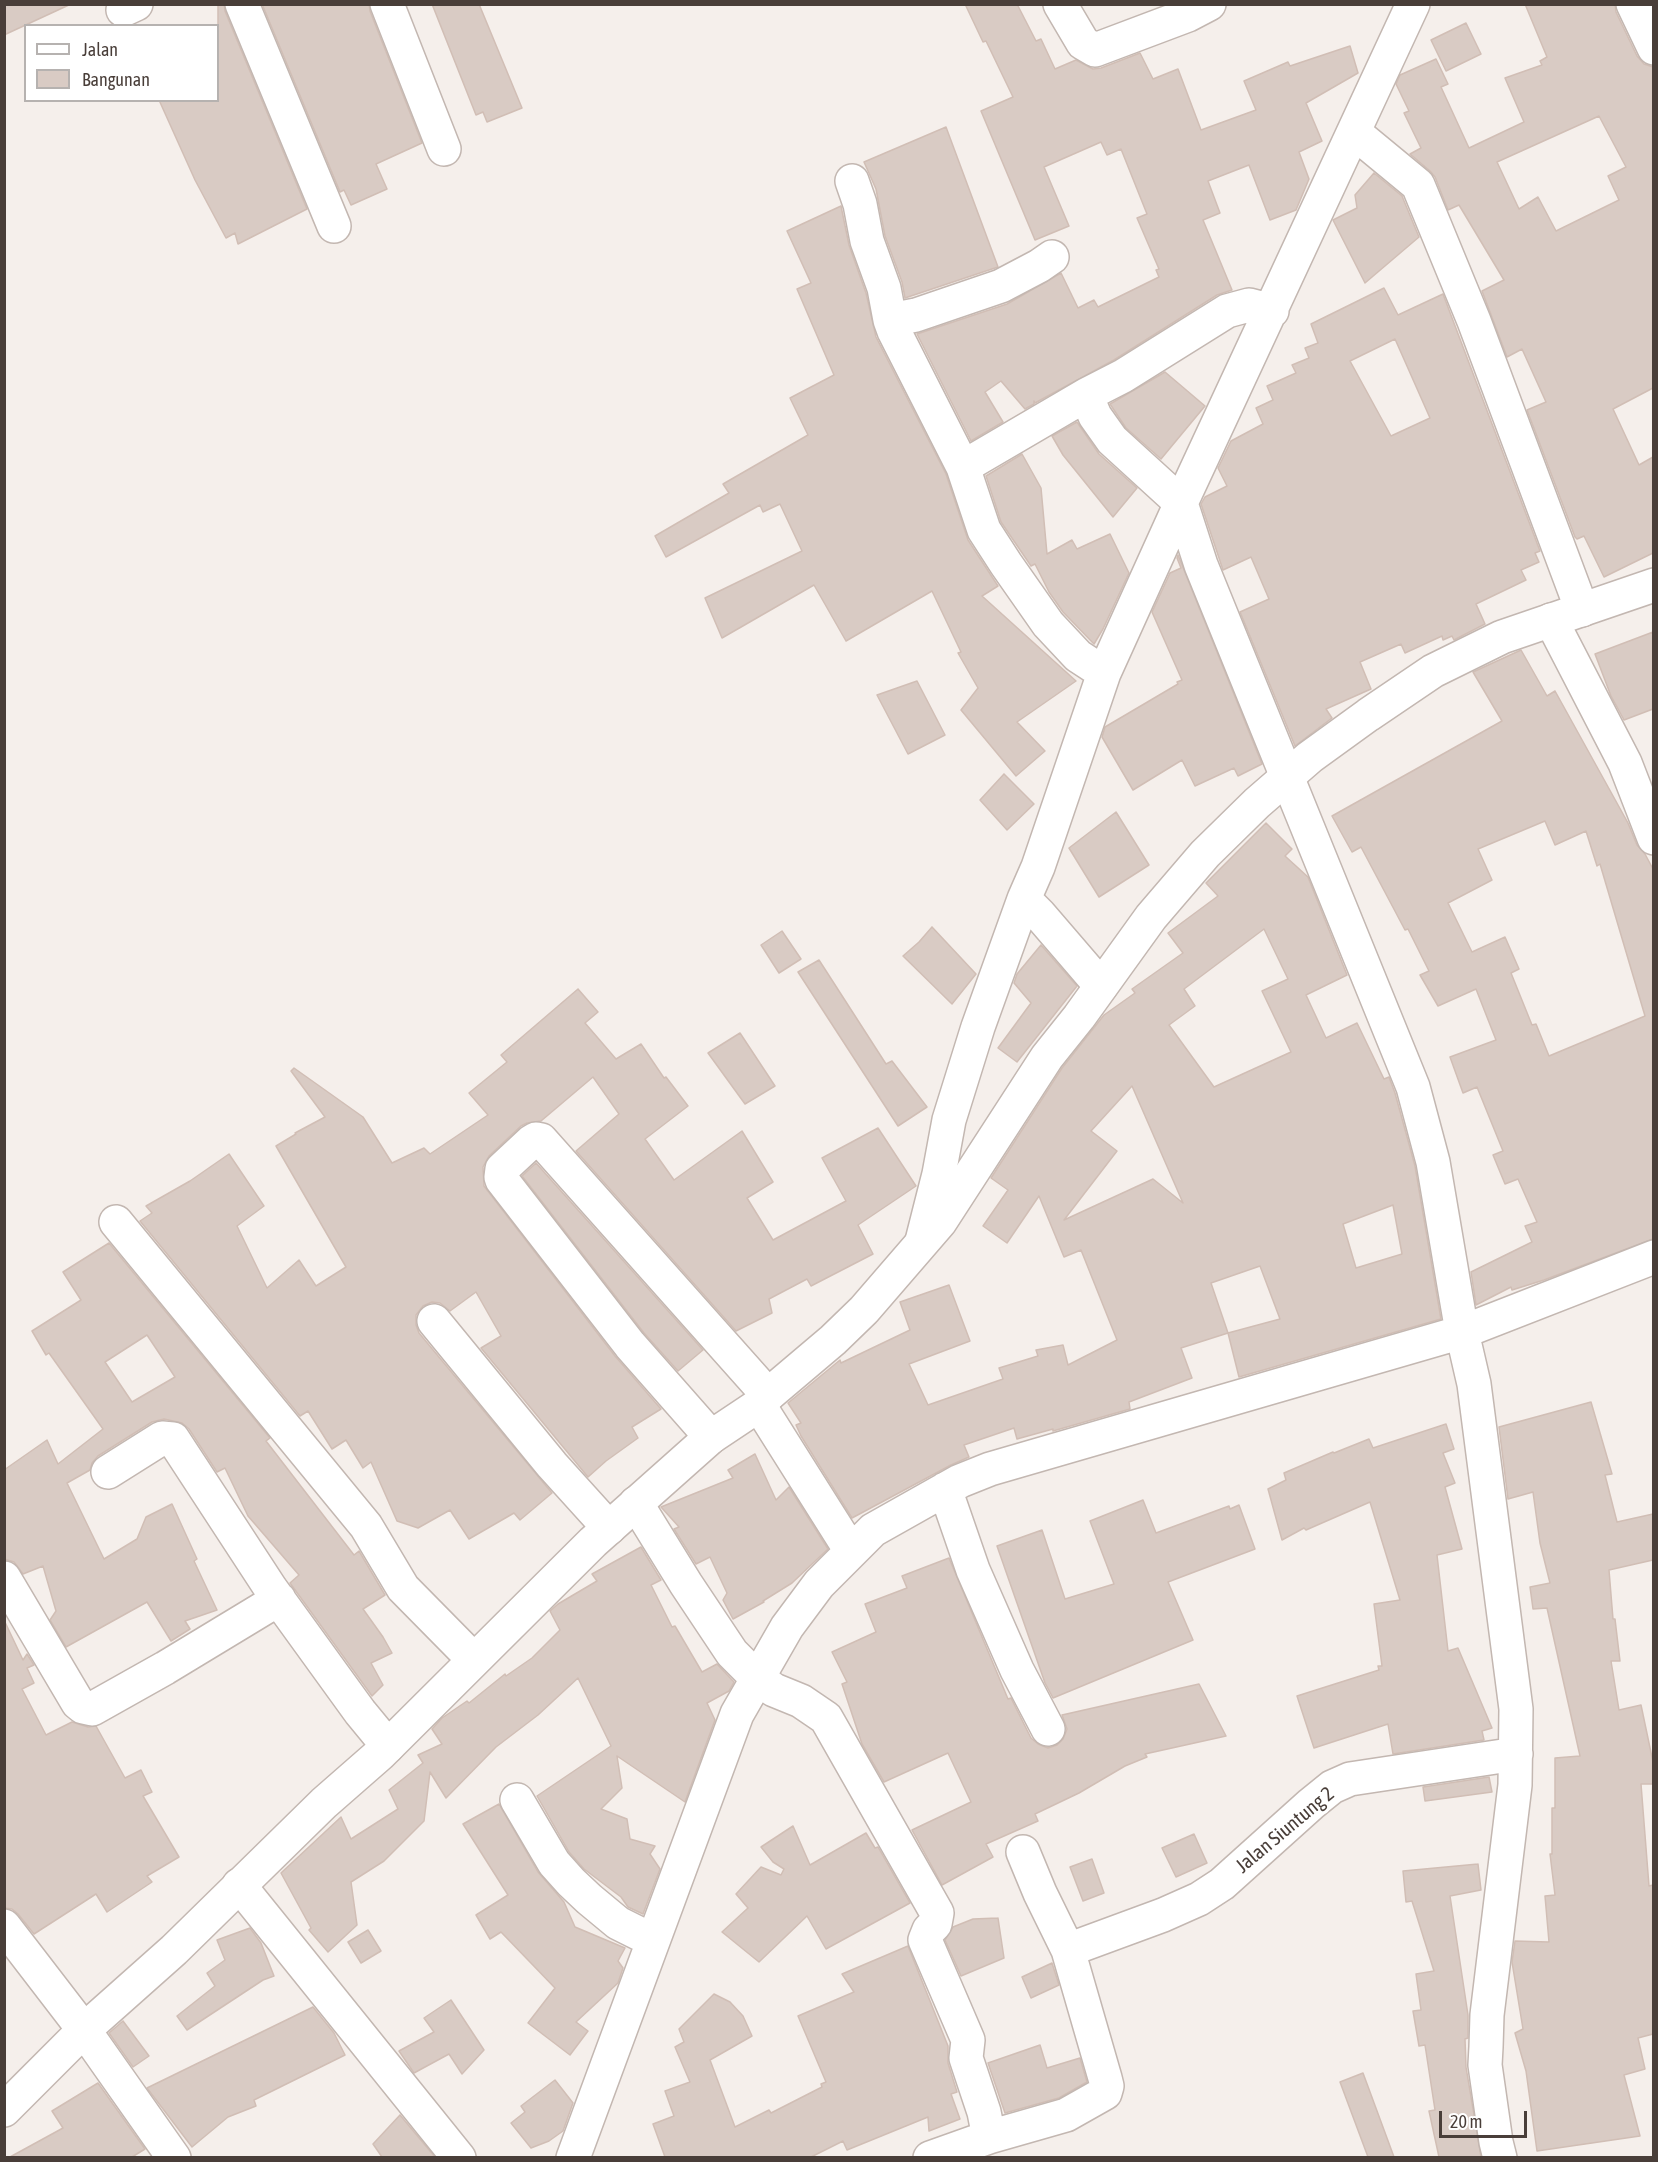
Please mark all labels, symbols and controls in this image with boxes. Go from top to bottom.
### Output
legend [24,24,219,102]
text: Jalan [82,39,118,60]
text: Bangunan [82,69,150,90]
street label: Jalan Siuntung 2 [1231,1782,1339,1878]
scale bar [1442,2099,1530,2137]
text: 20 m [1450,2111,1482,2132]

